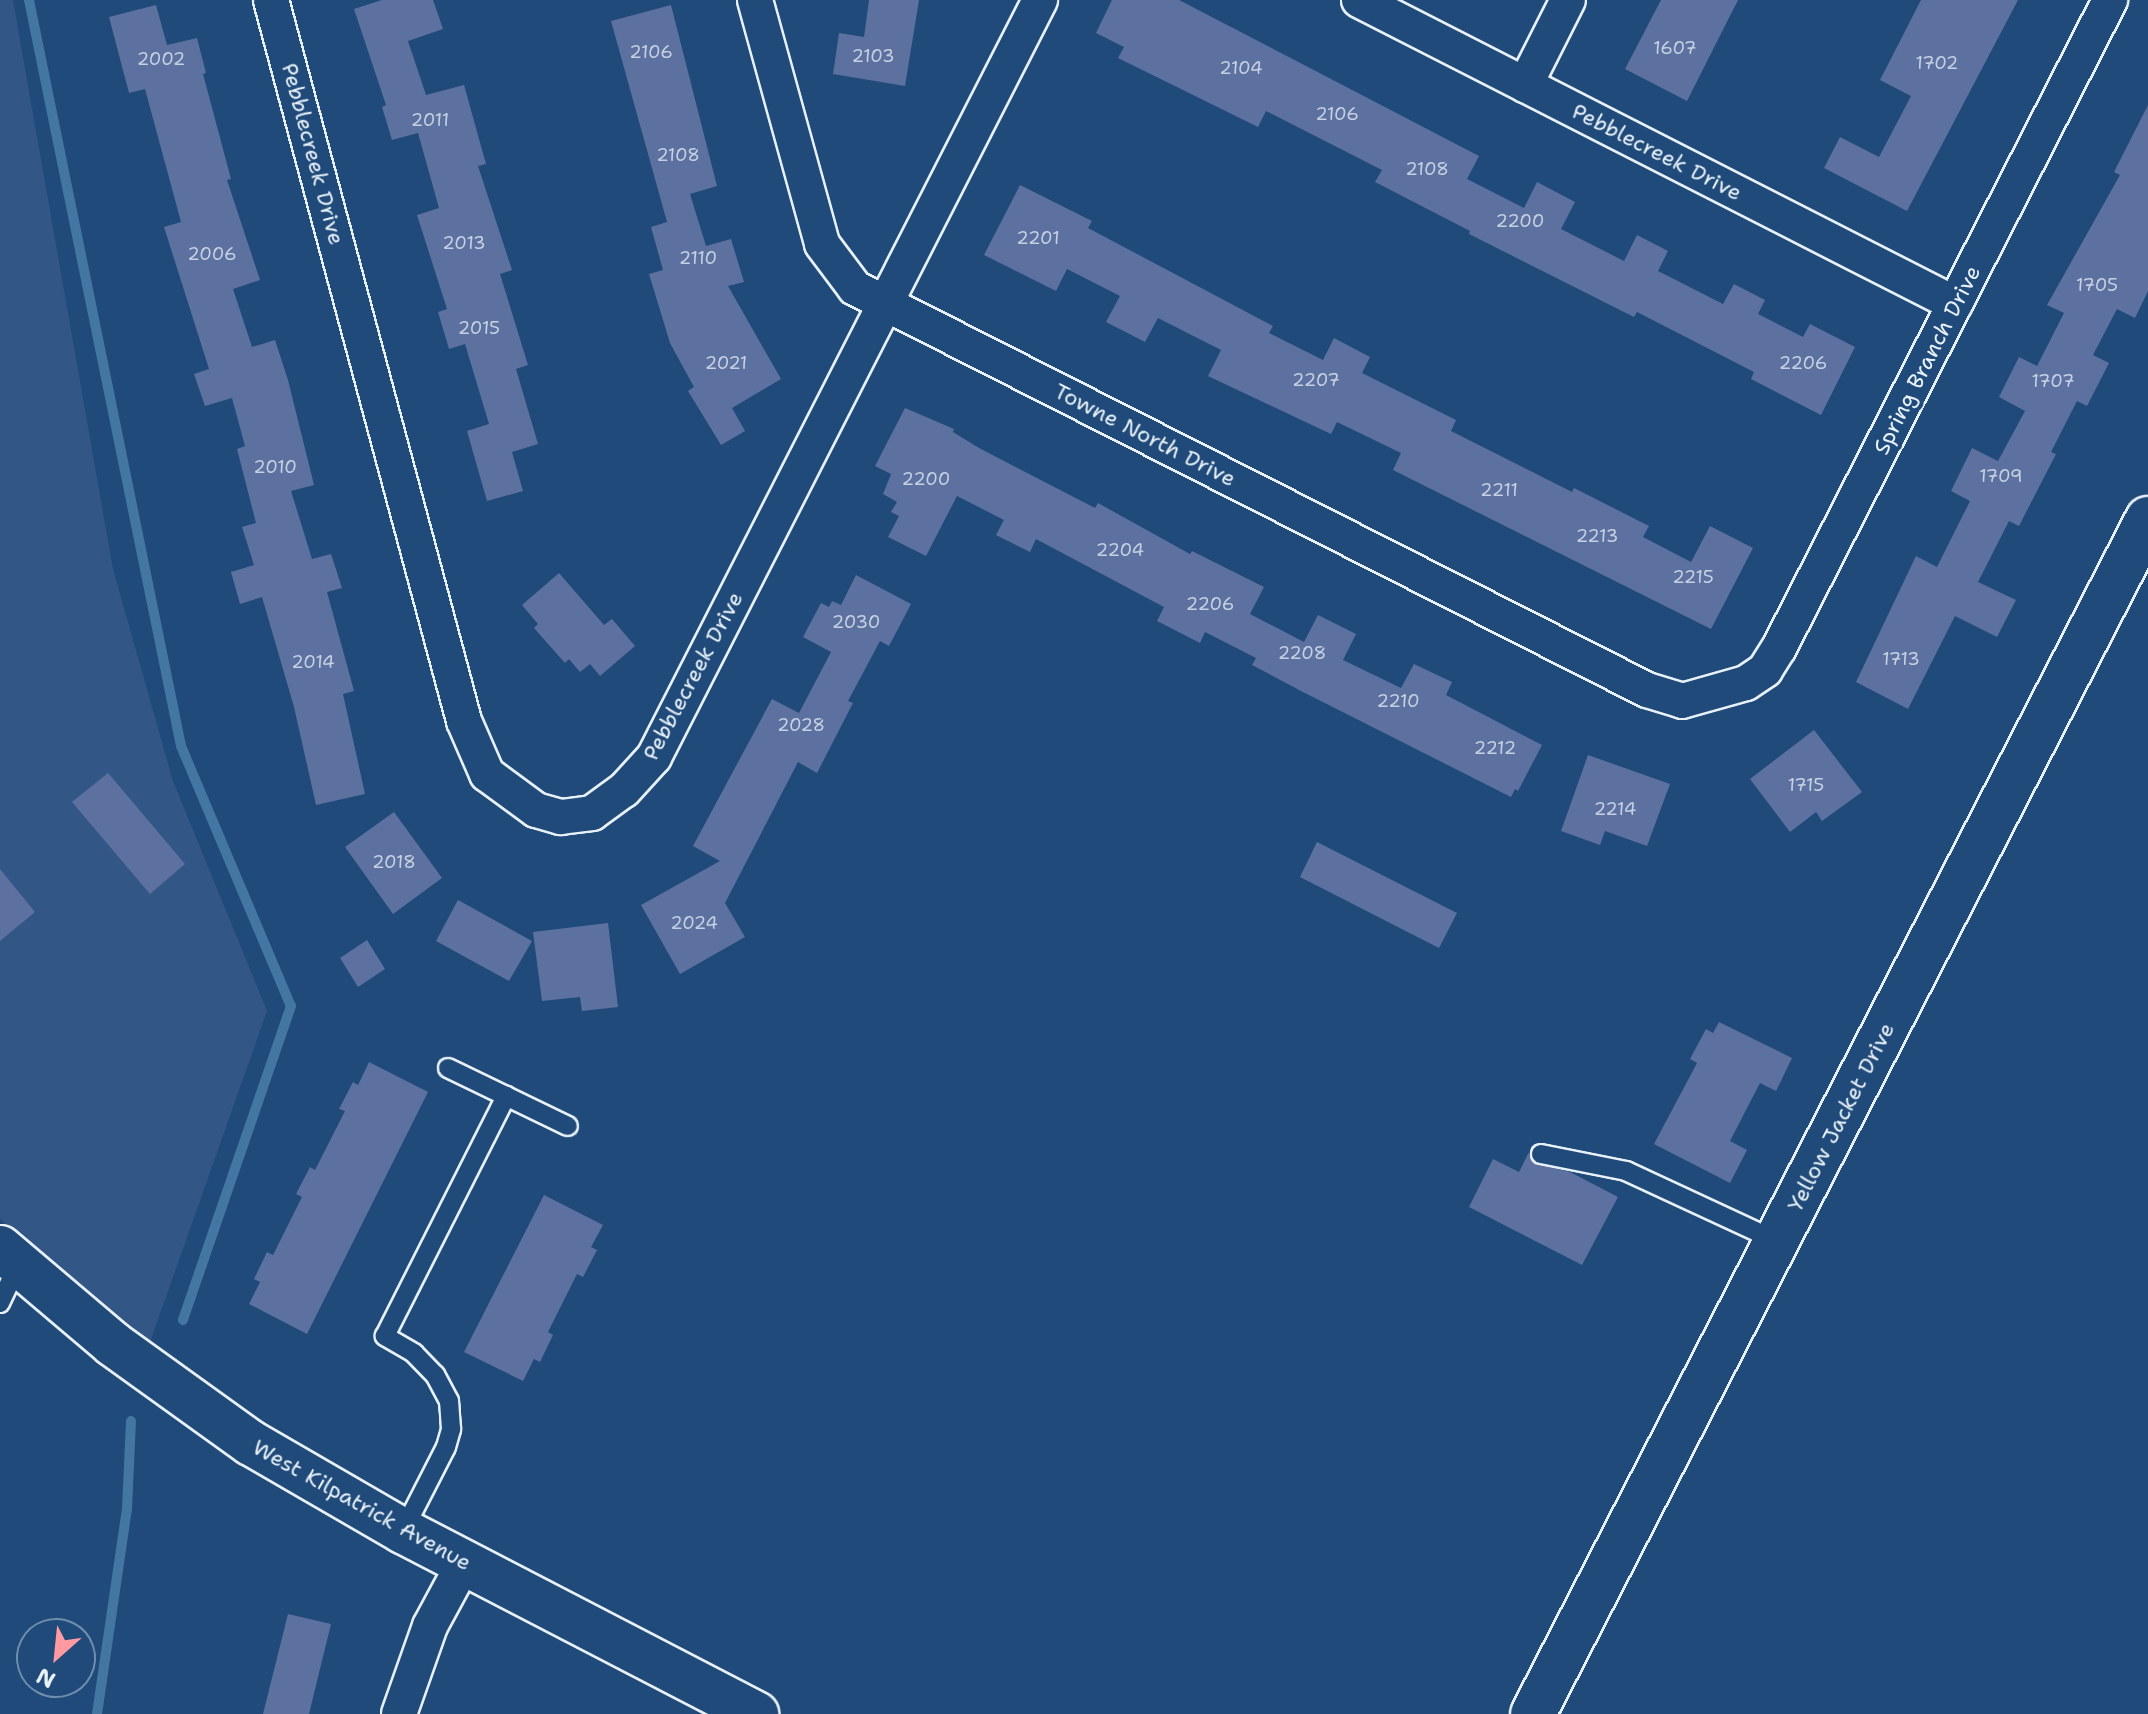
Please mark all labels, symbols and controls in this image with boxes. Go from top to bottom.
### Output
house number: 1607 [1653,37,1697,59]
house number: 2106 [629,41,673,63]
house number: 2103 [851,45,895,67]
house number: 2002 [137,48,185,70]
house number: 1702 [1916,52,1958,74]
house number: 2104 [1219,57,1263,79]
street label: Pebblecreek Drive [276,60,350,248]
street label: Pebblecreek Drive [1568,98,1746,206]
house number: 2106 [1315,103,1359,125]
house number: 2011 [411,109,449,131]
house number: 2108 [656,144,700,166]
house number: 2108 [1405,158,1449,180]
house number: 2200 [1496,210,1544,232]
house number: 2201 [1016,227,1060,249]
house number: 2013 [442,232,486,254]
house number: 2006 [187,243,237,265]
house number: 2110 [679,247,717,269]
street label: Spring Branch Drive [1868,261,1986,459]
house number: 1705 [2076,274,2118,296]
house number: 2015 [458,317,500,339]
house number: 2021 [705,352,747,374]
house number: 2206 [1779,352,1827,374]
house number: 2207 [1292,369,1340,391]
house number: 1707 [2032,370,2074,392]
street label: Towne North Drive [1050,378,1240,492]
house number: 2010 [253,456,297,478]
house number: 1709 [1979,465,2023,487]
house number: 2200 [902,468,950,490]
house number: 2211 [1480,479,1518,501]
house number: 2213 [1576,525,1618,547]
house number: 2204 [1096,539,1144,561]
house number: 2215 [1672,566,1714,588]
street label: Pebblecreek Drive [637,587,749,765]
house number: 2206 [1186,593,1234,615]
house number: 2030 [832,611,880,633]
house number: 2208 [1278,642,1326,664]
house number: 1713 [1882,648,1920,670]
house number: 2014 [291,651,335,673]
house number: 2210 [1376,690,1420,712]
house number: 2028 [777,714,825,736]
house number: 2212 [1474,737,1516,759]
house number: 1715 [1788,774,1824,796]
house number: 2214 [1594,798,1636,820]
house number: 2018 [372,851,416,873]
house number: 2024 [670,912,718,934]
street label: Yellow Jacket Drive [1782,1018,1900,1216]
street label: West Kilpatrick Avenue [248,1434,476,1576]
north arrow [16,1618,96,1698]
text: N [31,1661,60,1695]

